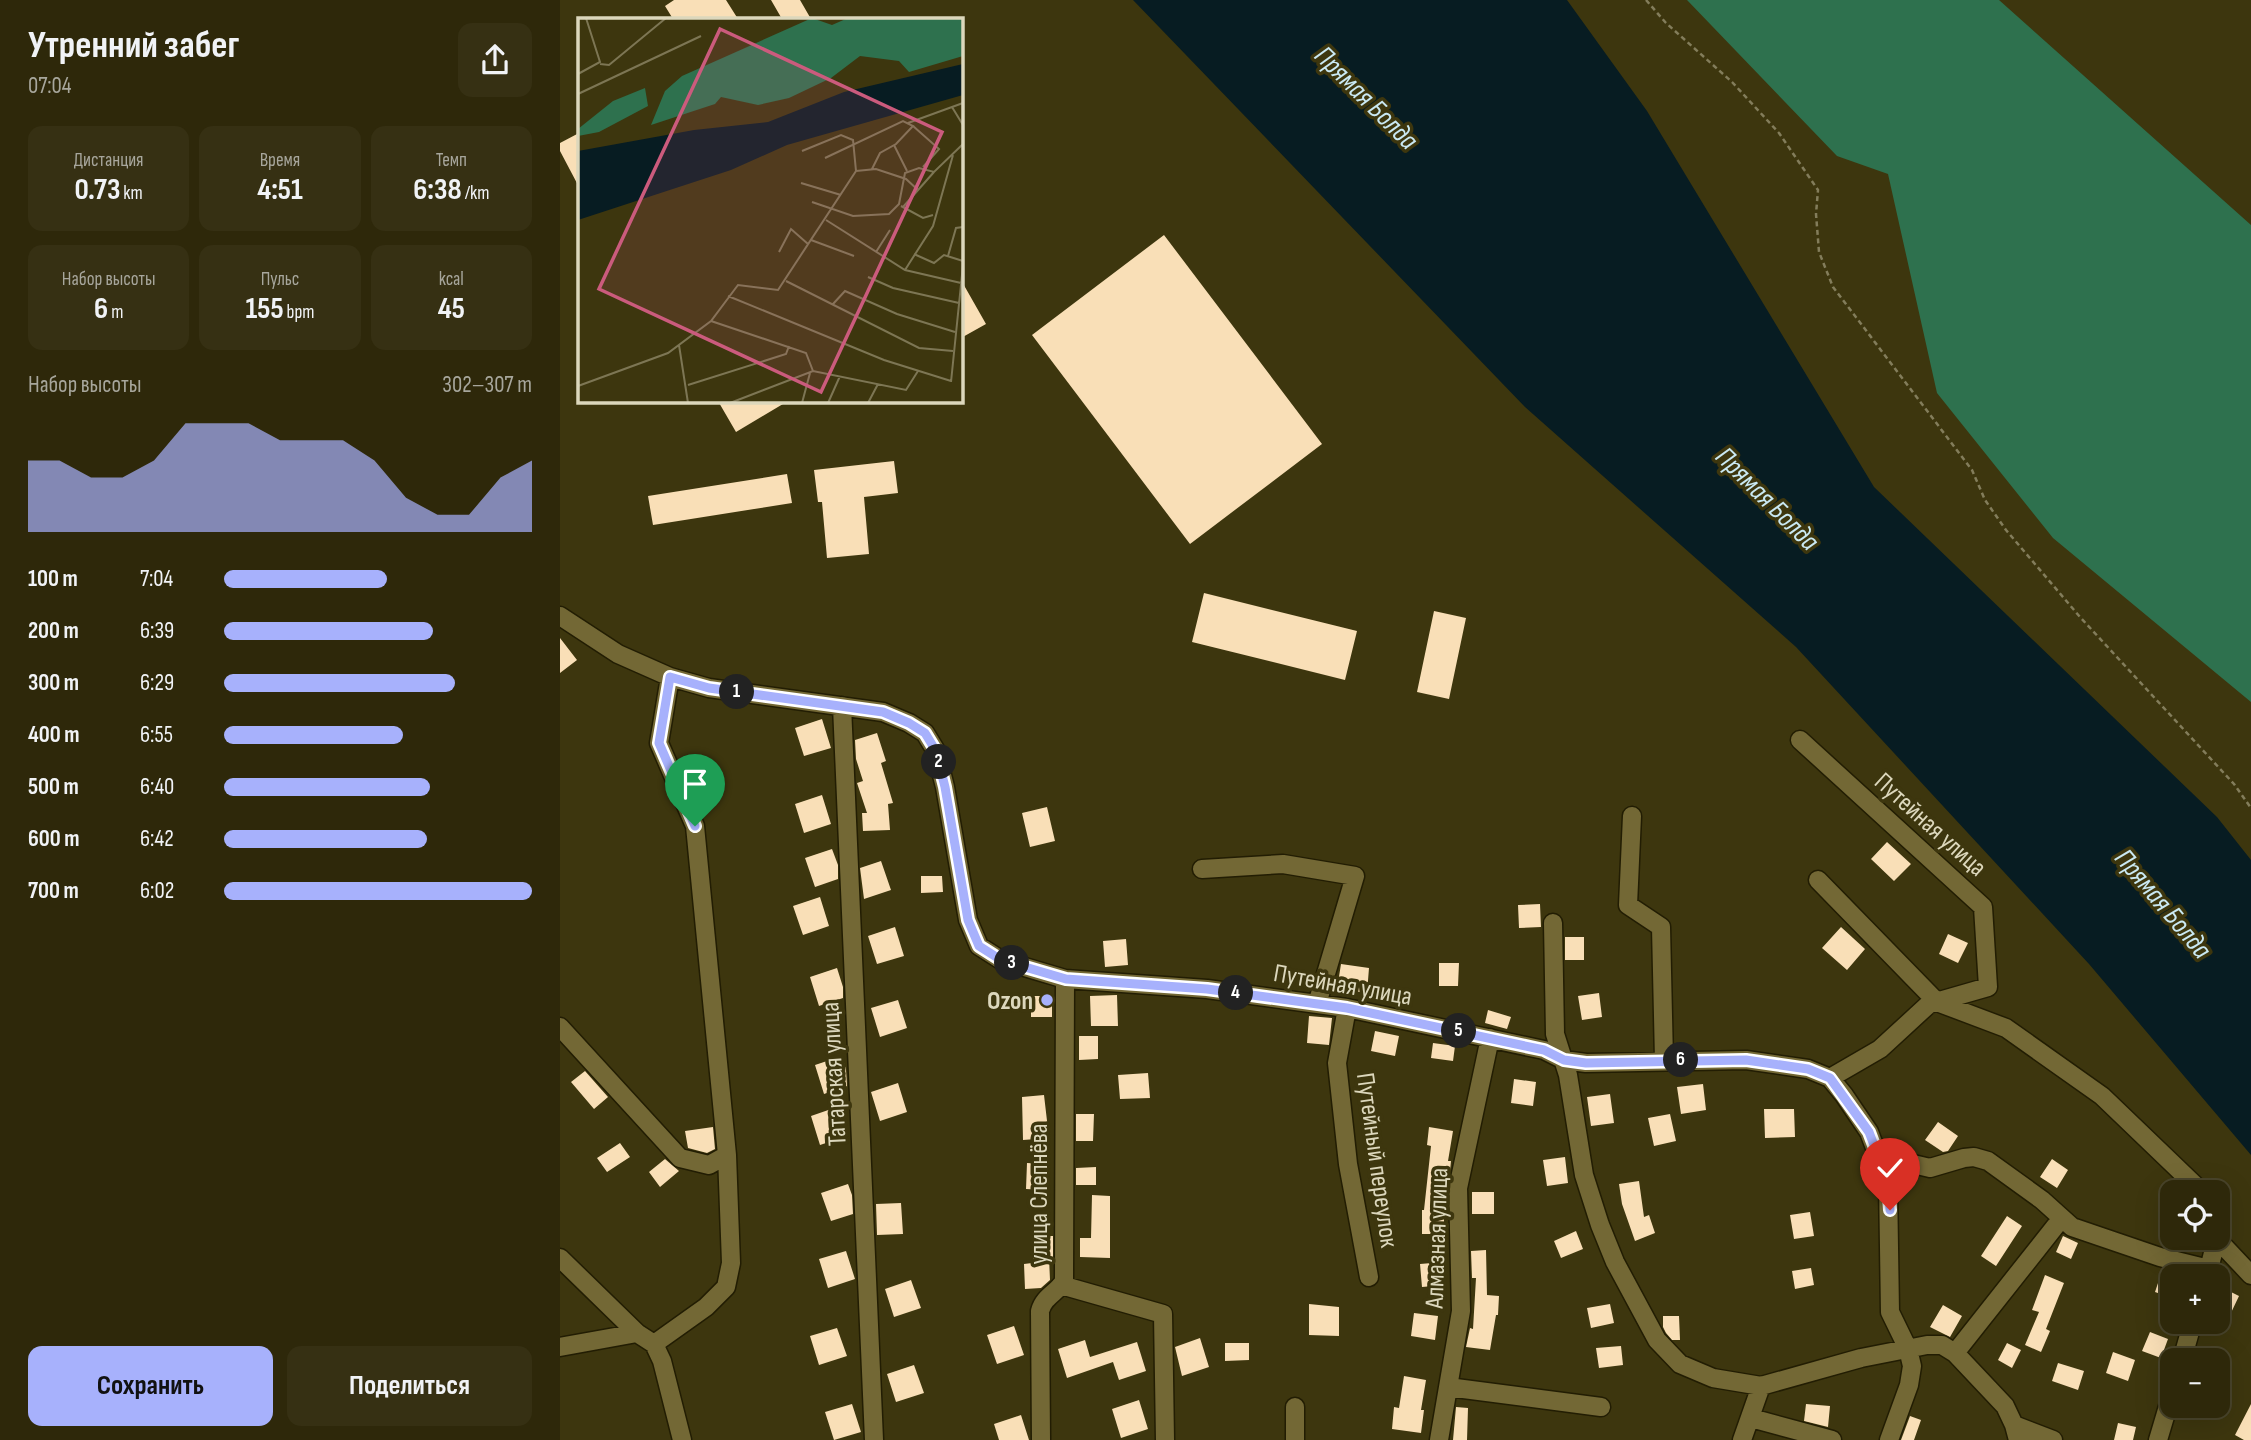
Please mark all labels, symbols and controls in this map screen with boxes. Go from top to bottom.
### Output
inset map [578,18,962,402]
text: Утренний забег [28,23,239,68]
button: share [458,23,532,97]
water label: Прямая Болда [1307,39,1425,157]
text: 07:04 [28,72,71,100]
text: Дистанция [74,149,144,172]
text: Время [260,149,300,172]
text: Темп [436,149,467,172]
text: 0.73 [75,172,120,208]
text: 4:51 [257,172,303,208]
text: 6:38 [413,172,462,208]
text: km [120,182,143,205]
text: /km [462,182,489,205]
text: Набор высоты [62,268,156,291]
text: Пульс [261,268,299,291]
text: kcal [439,268,464,291]
text: 6 [94,291,108,327]
text: 155 [245,291,284,327]
text: 45 [438,291,465,327]
text: m [108,301,123,324]
text: bpm [284,301,315,324]
text: Набор высоты [28,371,141,399]
text: 302–307 m [442,371,532,399]
water label: Прямая Болда [1708,440,1826,558]
text: 100 m [28,565,78,593]
text: 7:04 [140,565,173,593]
text: 200 m [28,617,79,645]
text: 6:39 [140,617,174,645]
text: 300 m [28,669,79,697]
text: 6:29 [140,669,174,697]
pin: 1 [720,674,754,710]
text: 1 [733,680,740,703]
text: 400 m [28,721,79,749]
text: 6:55 [140,721,173,749]
pin: 2 [922,744,956,780]
text: 2 [934,750,943,773]
pin [665,754,725,826]
icon: arrive [676,765,714,803]
street label: Путейная улица [1868,767,1992,883]
text: 500 m [28,773,79,801]
text: 6:40 [140,773,174,801]
text: 600 m [28,825,80,853]
text: 6:42 [140,825,174,853]
water label: Прямая Болда [2107,842,2219,966]
text: 700 m [28,877,79,905]
text: 6:02 [140,877,174,905]
pin: 3 [994,946,1030,981]
text: 3 [1007,951,1016,974]
street label: Путейная улица [1271,958,1414,1013]
pin: 4 [1218,976,1254,1010]
text: 4 [1231,981,1240,1004]
place label: Ozon [987,986,1033,1017]
marker: Ozon [1039,992,1055,1008]
street label: Татарская улица [815,1001,854,1147]
pin: 5 [1441,1014,1476,1048]
text: 5 [1454,1019,1463,1042]
pin: 6 [1664,1042,1698,1078]
text: 6 [1676,1048,1685,1071]
street label: Путейный переулок [1349,1071,1404,1250]
street label: улица Слепнёва [1024,1123,1055,1265]
pin [1860,1138,1920,1210]
icon: check [1871,1149,1909,1187]
street label: Алмазная улица [1420,1167,1455,1310]
map controls [2160,1180,2230,1418]
button: locate [2160,1180,2230,1250]
button: + [2160,1264,2230,1334]
button: Сохранить [28,1346,273,1426]
button: Поделиться [287,1346,532,1426]
button: − [2160,1348,2230,1418]

